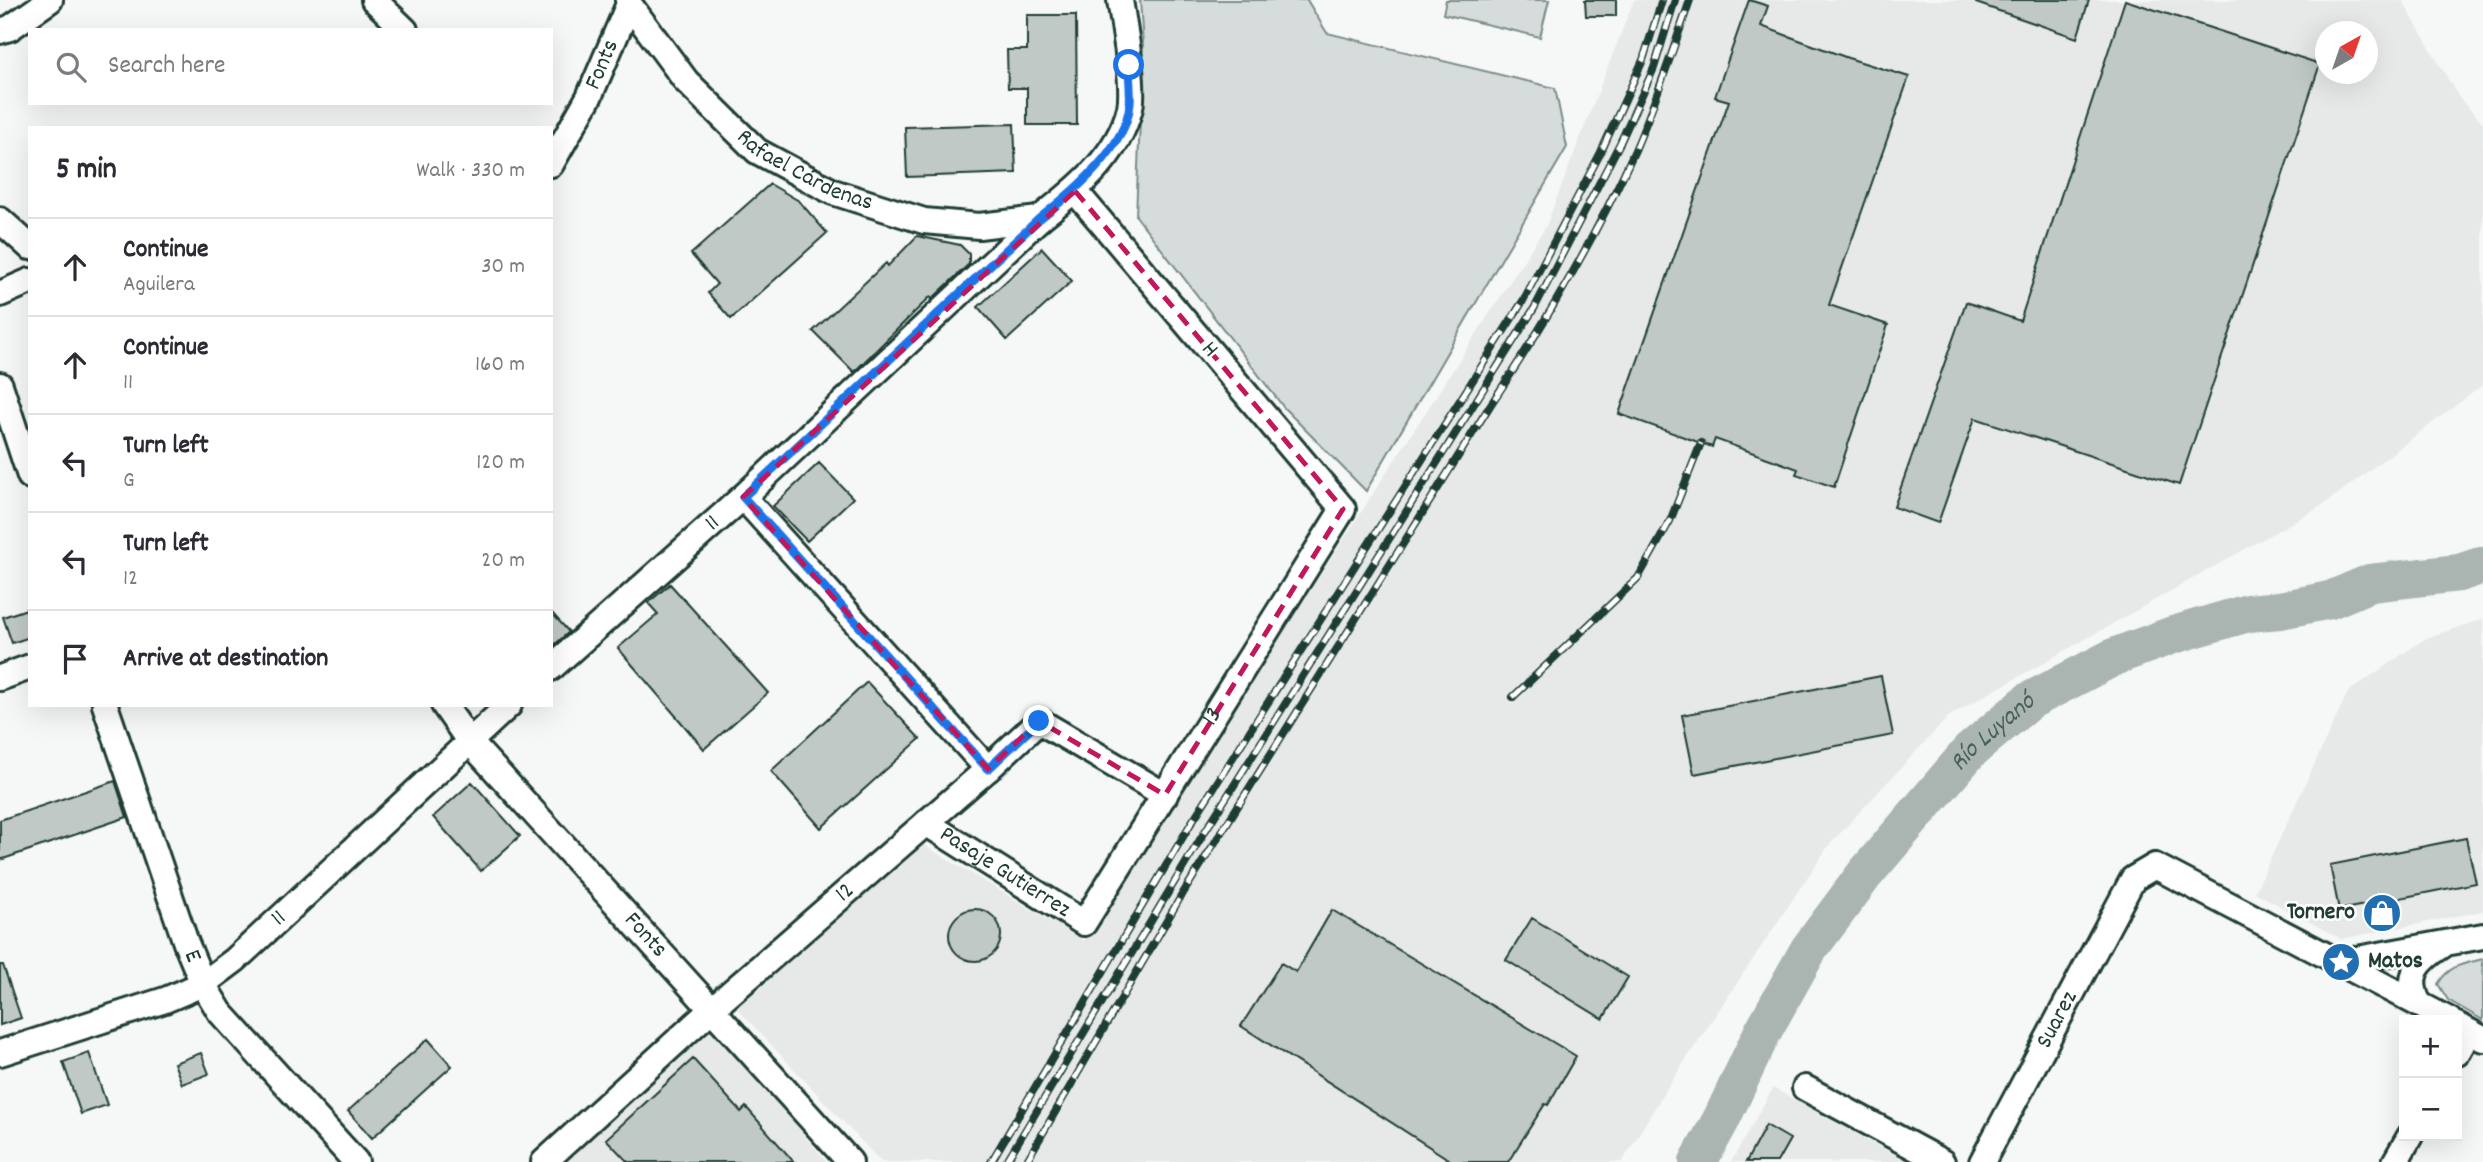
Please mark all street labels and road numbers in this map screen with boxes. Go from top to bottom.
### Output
street label: Fonts [577,35,629,95]
street label: Rafael Cárdenas [728,122,877,221]
street label: H [1192,334,1226,366]
street label: 11 [698,507,728,540]
street label: 13 [1194,701,1232,733]
street label: Pasaje Gutierrez [932,818,1077,927]
street label: 12 [828,875,862,911]
street label: 11 [264,903,295,935]
street label: Fonts [615,905,675,966]
street label: E [174,945,209,968]
street label: Suarez [2028,985,2087,1055]

